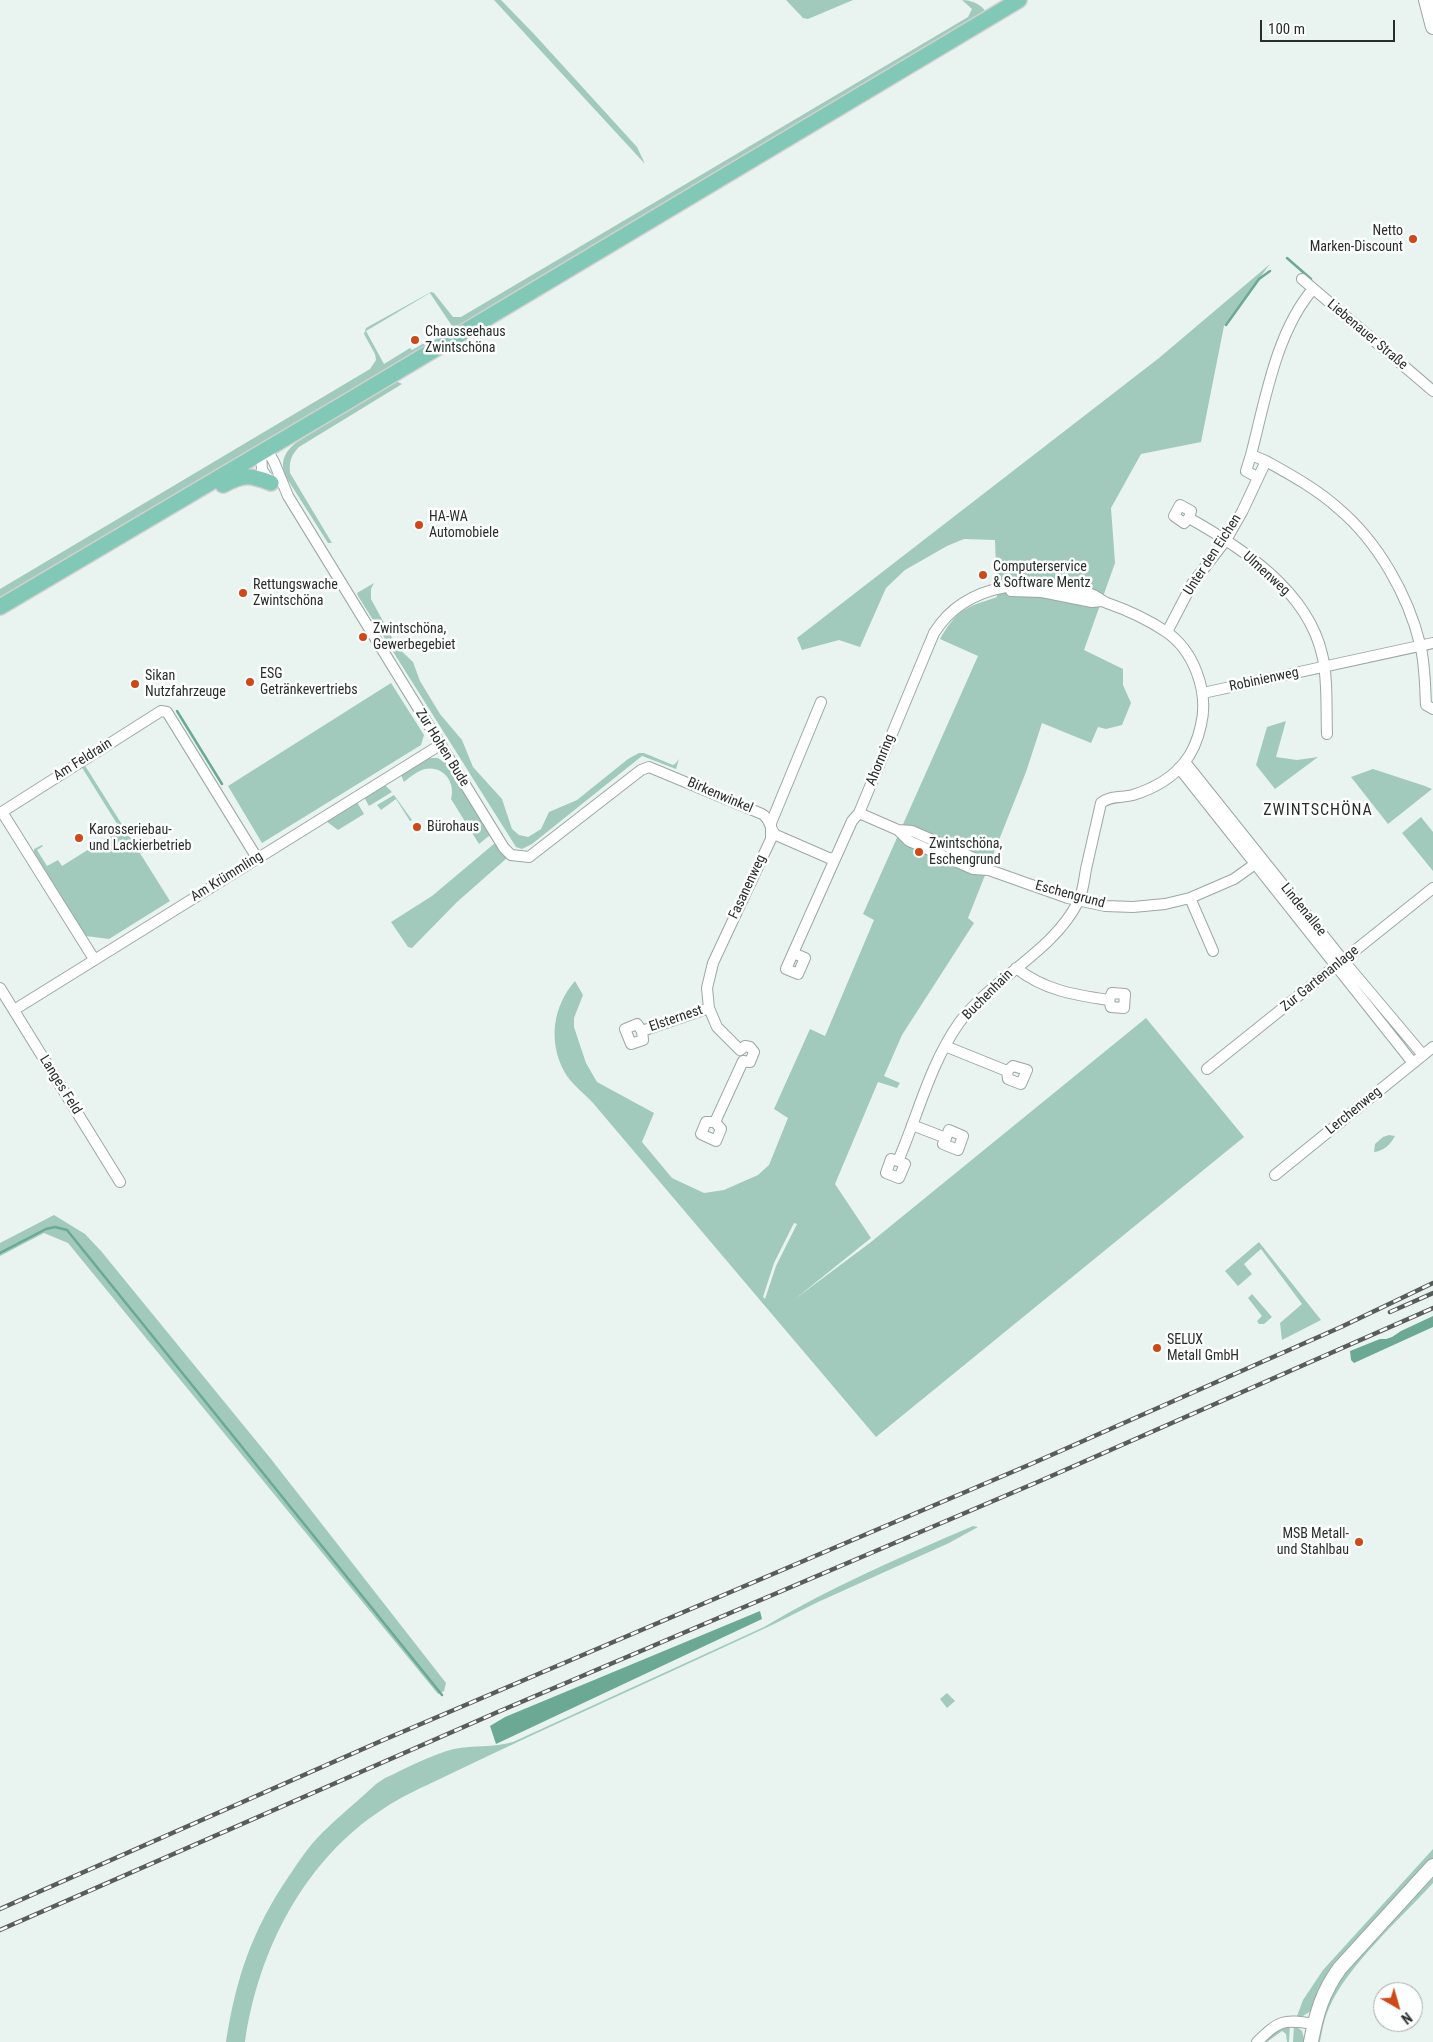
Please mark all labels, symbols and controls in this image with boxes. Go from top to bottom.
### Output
scale bar [1263,10,1398,42]
text: 100 m [1268,20,1305,38]
place label: Netto Marken-Discount [1310,223,1403,256]
marker: Netto Marken-Discount [1407,233,1419,245]
street label: Liebenauer Straße [1323,296,1411,374]
place label: Chausseehaus Zwintschöna [425,324,506,357]
marker: Chausseehaus Zwintschöna [409,334,421,346]
place label: HA-WA Automobiele [429,509,499,542]
street label: Unter den Eichen [1181,511,1245,599]
marker: HA-WA Automobiele [413,519,425,531]
street label: Ulmenweg [1239,549,1293,599]
place label: Computerservice & Software Mentz [993,559,1091,592]
marker: Computerservice & Software Mentz [977,569,989,581]
place label: Rettungswache Zwintschöna [253,577,338,610]
marker: Rettungswache Zwintschöna [237,587,249,599]
place label: Zwintschöna, Gewerbegebiet [373,621,456,654]
marker: Zwintschöna, Gewerbegebiet [357,631,369,643]
street label: Robinienweg [1228,664,1300,696]
place label: ESG Getränkevertriebs [260,666,358,699]
place label: Sikan Nutzfahrzeuge [145,668,226,700]
marker: ESG Getränkevertriebs [244,676,256,688]
marker: Sikan Nutzfahrzeuge [129,678,141,690]
street label: Zur Hohen Bude [411,706,473,790]
street label: Ahornring [863,732,899,788]
street label: Am Feldrain [51,735,115,785]
street label: Birkenwinkel [685,775,755,817]
district label: ZWINTSCHÖNA [1262,801,1374,821]
place label: Bürohaus [427,819,479,835]
marker: Bürohaus [411,821,423,833]
place label: Karosseriebau- und Lackierbetrieb [89,822,191,854]
marker: Karosseriebau- und Lackierbetrieb [73,832,85,844]
place label: Zwintschöna, Eschengrund [929,836,1002,869]
marker: Zwintschöna, Eschengrund [913,846,925,858]
street label: Am Krümmling [188,848,266,906]
street label: Fasanenweg [726,852,770,922]
street label: Eschengrund [1033,878,1107,912]
street label: Lindenallee [1277,880,1329,940]
street label: Zur Gartenanlage [1278,942,1362,1016]
street label: Buchenhain [959,966,1017,1024]
street label: Elsternest [647,1002,705,1036]
street label: Langes Feld [35,1052,85,1118]
street label: Lerchenweg [1323,1084,1385,1138]
place label: SELUX Metall GmbH [1167,1332,1239,1364]
marker: SELUX Metall GmbH [1151,1342,1163,1354]
place label: MSB Metall- und Stahlbau [1277,1526,1349,1558]
marker: MSB Metall- und Stahlbau [1353,1536,1365,1548]
north arrow [1373,1982,1423,2032]
text: N [1398,2009,1415,2027]

